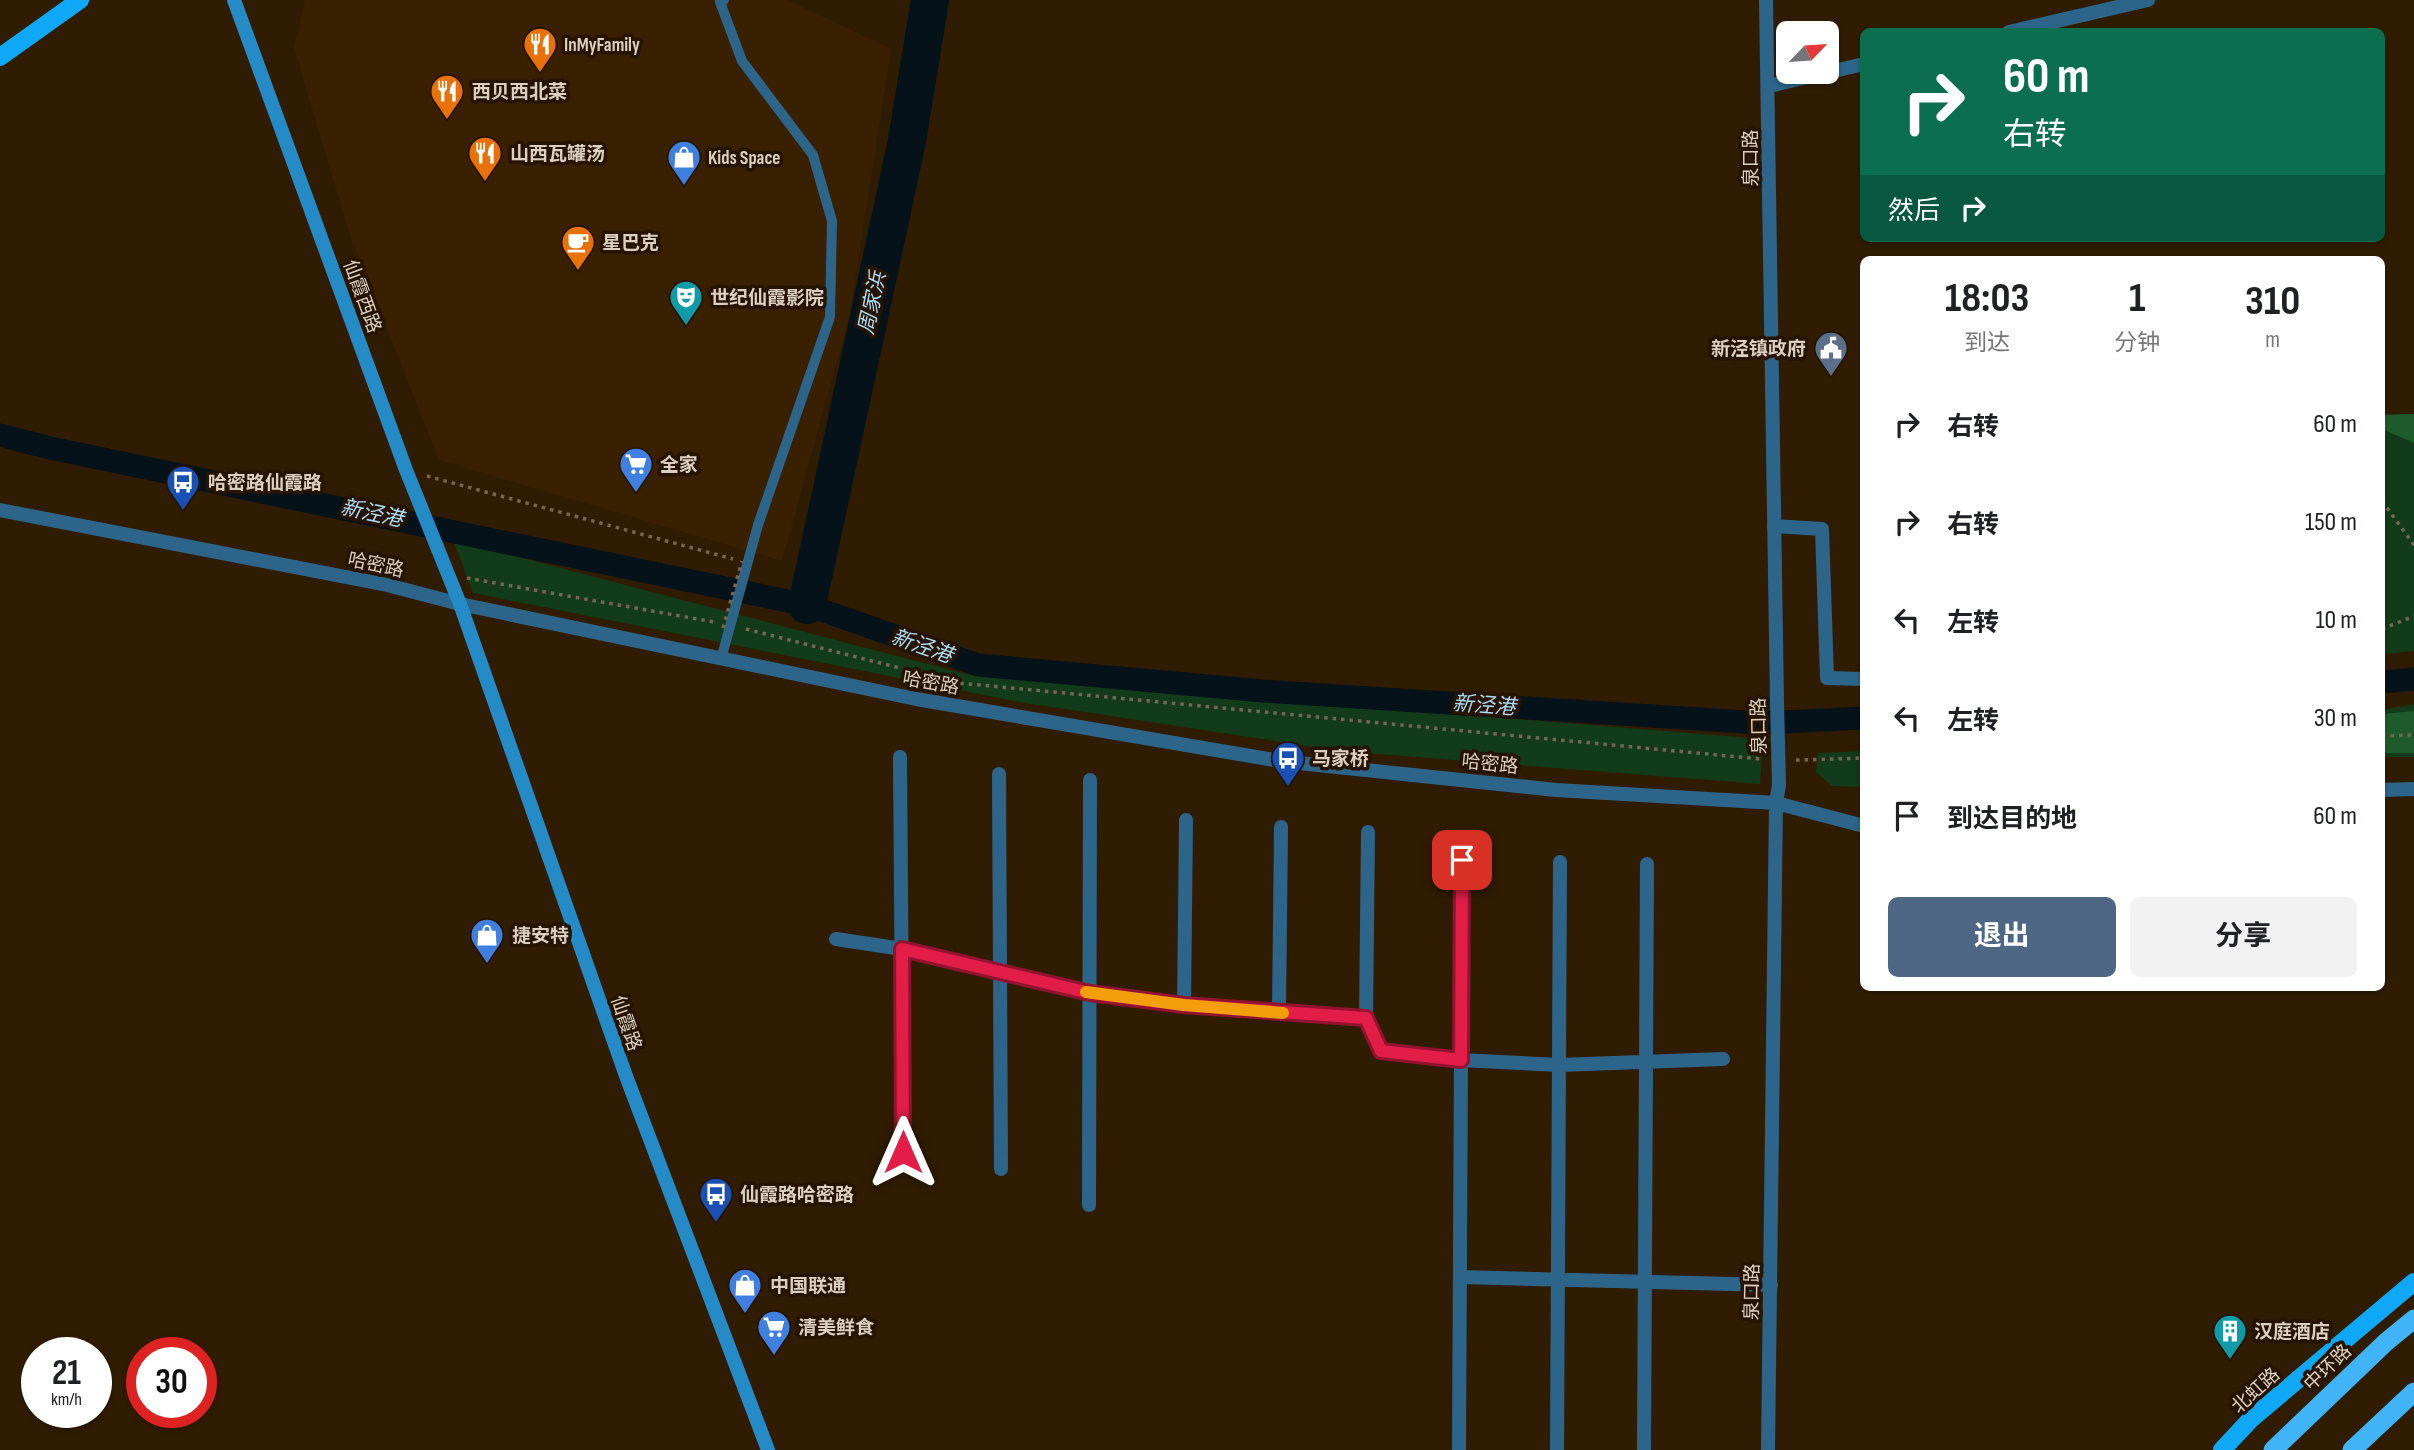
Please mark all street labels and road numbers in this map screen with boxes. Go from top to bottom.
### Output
street label: 泉口路 [1740,129,1763,187]
street label: 仙霞西路 [338,257,385,336]
street label: 哈密路 [345,548,406,583]
street label: 哈密路 [901,667,961,700]
street label: 泉口路 [1748,697,1771,755]
street label: 哈密路 [1460,750,1519,779]
street label: 仙霞路 [605,993,646,1054]
street label: 泉口路 [1741,1263,1764,1321]
street label: 中环路 [2300,1340,2357,1396]
street label: 北虹路 [2227,1363,2285,1419]

